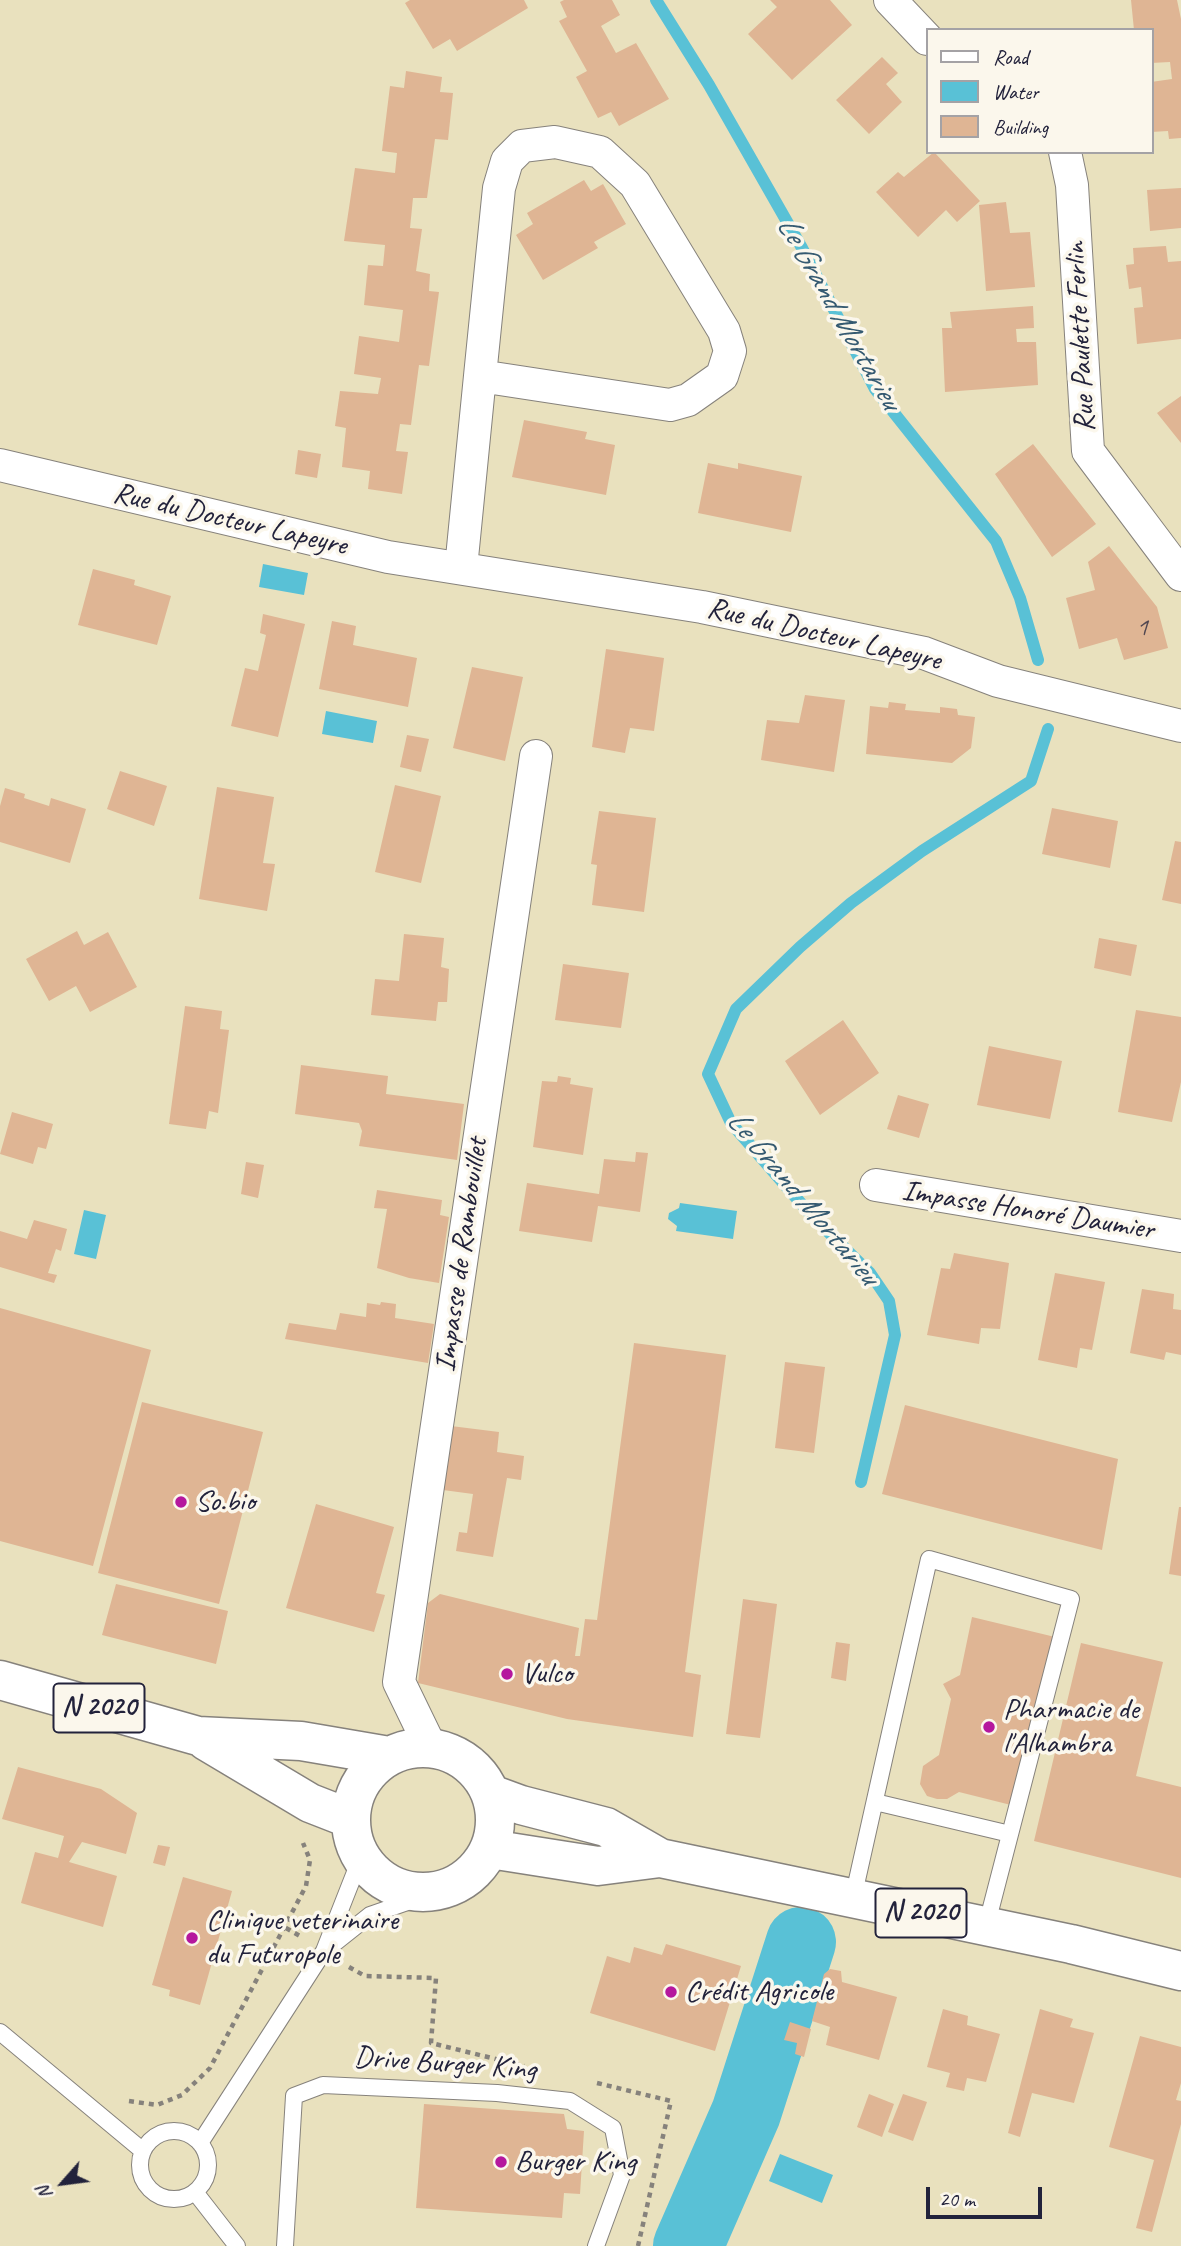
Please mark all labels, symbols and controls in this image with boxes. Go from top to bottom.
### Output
legend [926,28,1153,154]
text: Road [993,44,1028,70]
text: Water [993,79,1039,105]
text: Building [993,114,1048,140]
water label: Le Grand Mortarieu [767,210,909,416]
street label: Rue Paulette Ferlin [1058,241,1104,433]
street label: Rue du Docteur Lapeyre [110,476,350,564]
street label: Rue du Docteur Lapeyre [704,591,944,679]
house number: 1 [1136,612,1148,644]
water label: Le Grand Mortarieu [718,1103,886,1293]
street label: Impasse de Rambouillet [428,1136,496,1374]
street label: Impasse Honoré Daumier [899,1173,1157,1249]
place label: So.bio [195,1484,255,1520]
marker: So.bio [173,1494,189,1510]
place label: Vulco [521,1656,572,1692]
marker: Vulco [499,1666,515,1682]
road number: N 2020 [54,1684,144,1732]
place label: Pharmacie de l'Alhambra [1003,1692,1139,1762]
marker: Pharmacie de l'Alhambra [981,1719,997,1735]
road number: N 2020 [876,1888,967,1938]
place label: Clinique veterinaire du Futuropole [206,1903,398,1974]
marker: Clinique veterinaire du Futuropole [184,1930,200,1946]
place label: Crédit Agricole [685,1974,833,2010]
marker: Crédit Agricole [663,1984,679,2000]
street label: Drive Burger King [353,2040,537,2088]
place label: Burger King [515,2144,636,2180]
north arrow [28,2148,98,2218]
marker: Burger King [493,2154,509,2170]
scale bar [929,2172,1044,2216]
text: N [31,2182,58,2204]
text: 20 m [939,2186,975,2212]

